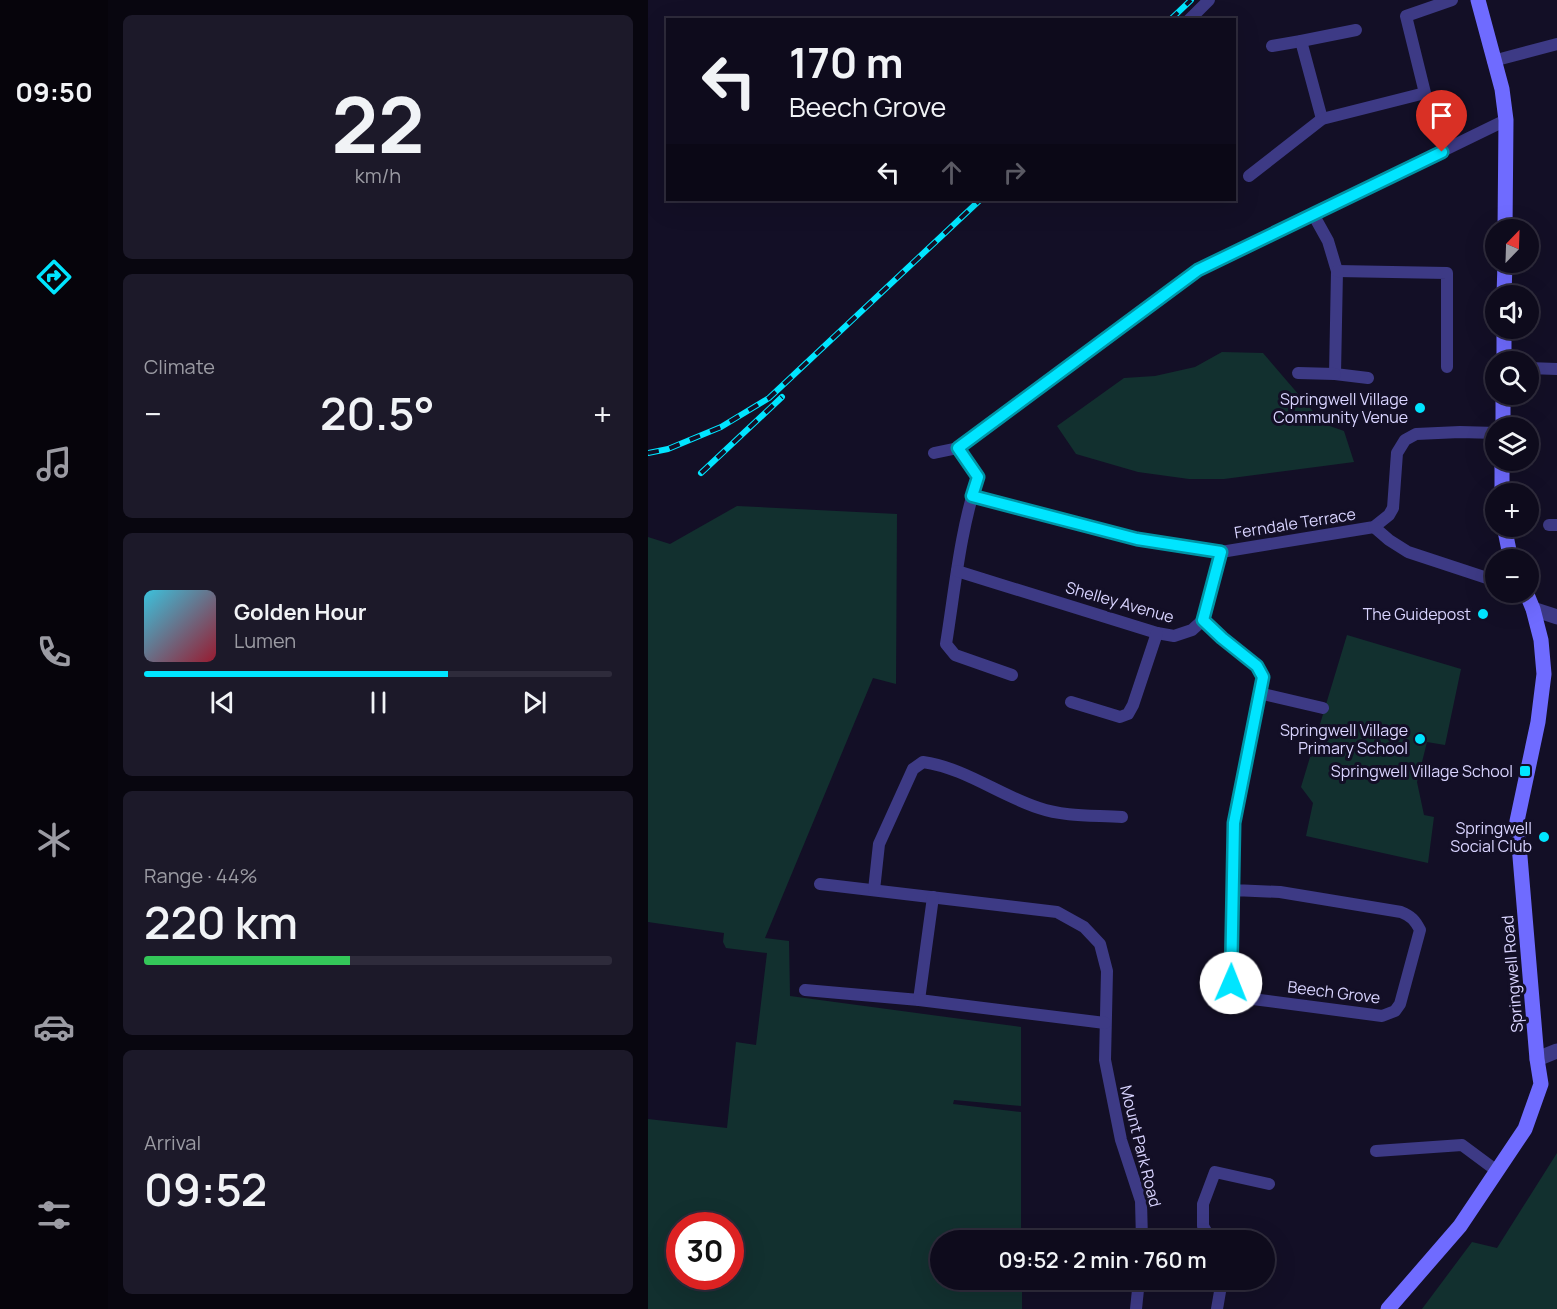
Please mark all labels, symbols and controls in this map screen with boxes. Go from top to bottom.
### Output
text: 170 m [789,33,904,91]
icon: left [690,42,768,120]
text: 22 [332,70,424,176]
text: 09:50 [15,73,93,110]
text: Beech Grove [789,88,946,125]
pin [1416,90,1467,152]
icon: arrive [1425,99,1458,132]
icon: left [872,156,905,189]
icon: ahead [935,156,968,189]
icon: right [998,156,1031,189]
text: km/h [355,162,401,189]
north arrow [1485,219,1539,273]
map controls [1485,219,1539,603]
icon: directions [33,256,75,298]
button: sound [1485,285,1539,339]
button: search [1485,351,1539,405]
text: Climate [144,353,215,380]
text: 20.5° [320,382,435,444]
place label: Springwell Village Community Venue [1273,388,1408,428]
text: − [144,391,162,436]
text: + [593,391,612,436]
marker: Springwell Village Community Venue [1413,401,1427,415]
button: layers [1485,417,1539,471]
icon: music [33,443,75,485]
button: + [1485,483,1539,537]
street label: Ferndale Terrace [1233,503,1357,543]
button: − [1485,549,1539,603]
street label: Shelley Avenue [1063,576,1177,628]
text: Golden Hour [234,597,367,627]
place label: The Guidepost [1363,603,1471,625]
marker: The Guidepost [1476,607,1490,621]
text: Lumen [234,627,296,654]
icon: phone [33,631,75,673]
icon: previous [206,686,239,719]
icon: pause [362,686,395,719]
icon: next [518,686,551,719]
place label: Springwell Village Primary School [1280,719,1408,759]
marker: Springwell Village Primary School [1413,732,1427,746]
place label: Springwell Village School [1331,760,1513,782]
marker: Springwell Village School [1518,764,1532,778]
place label: Springwell Social Club [1450,817,1532,857]
icon: climate [33,819,75,861]
marker: Springwell Social Club [1537,830,1551,844]
text: Range · 44% [144,862,257,889]
text: 220 km [144,891,298,953]
street label: Springwell Road [1496,914,1528,1034]
position arrow [1199,951,1263,1015]
street label: Beech Grove [1286,975,1382,1009]
icon: car [33,1006,75,1048]
street label: Mount Park Road [1115,1083,1167,1209]
text: Arrival [144,1129,201,1156]
text: 09:52 [144,1158,267,1220]
icon: filters [33,1194,75,1236]
speed limit sign: 30 [666,1212,744,1290]
text: 09:52 · 2 min · 760 m [998,1245,1207,1275]

